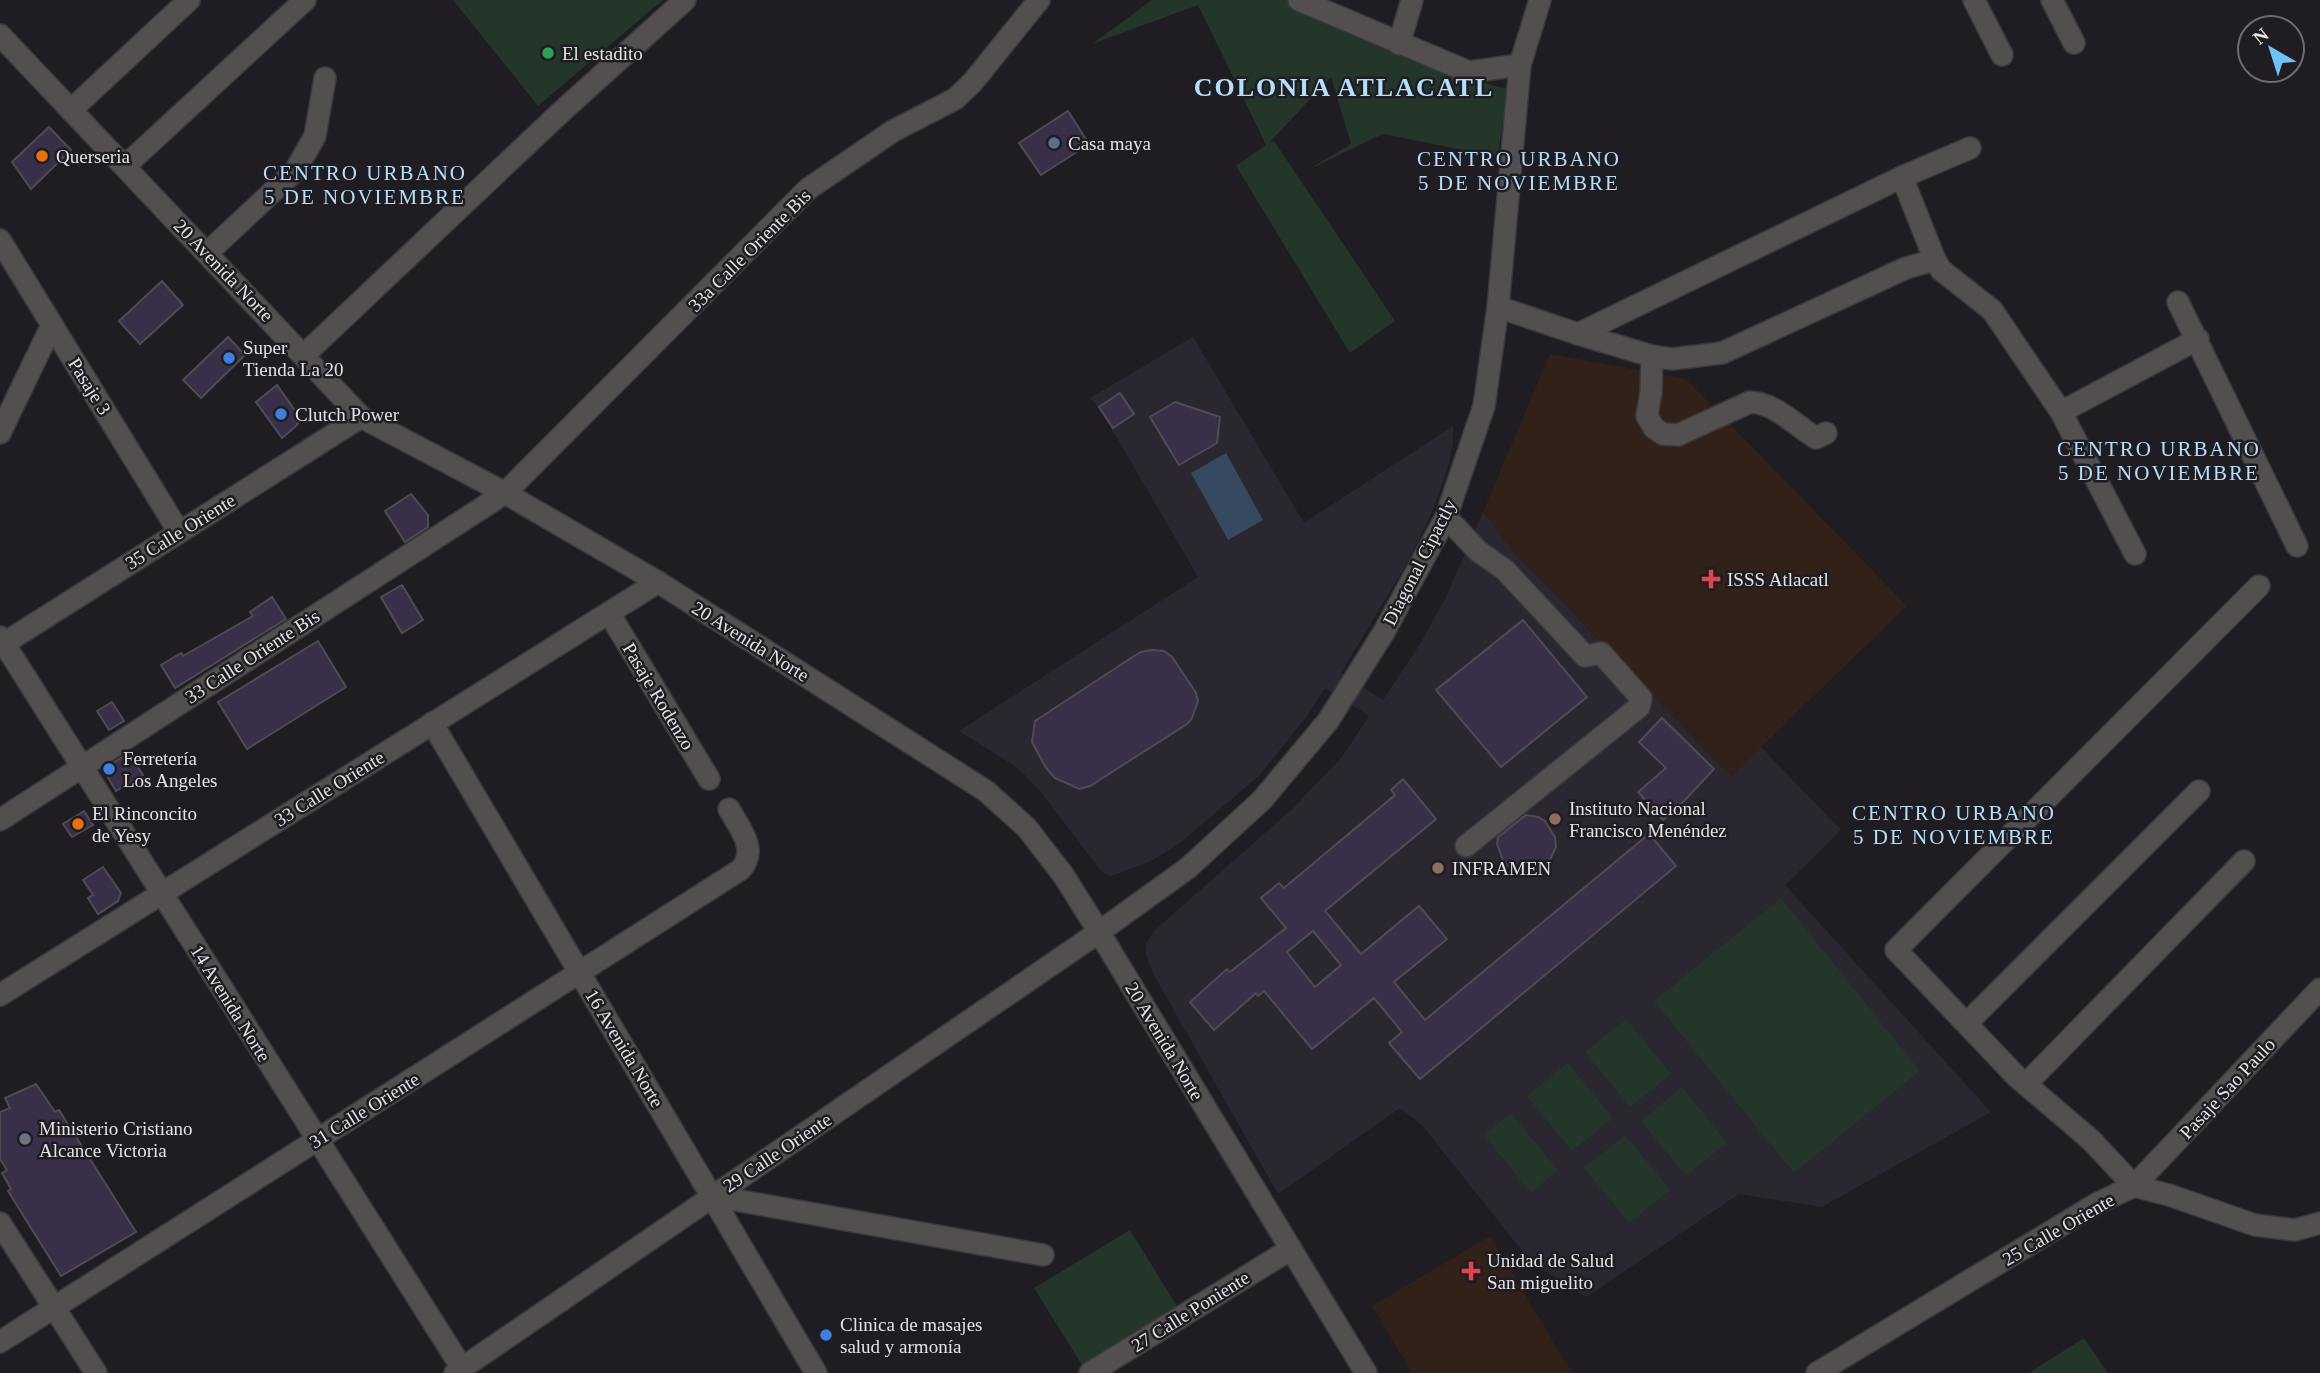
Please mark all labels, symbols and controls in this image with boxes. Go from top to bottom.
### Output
north arrow [2236,14,2306,84]
text: N [2249,24,2273,49]
place label: El estadito [562,43,643,64]
marker: El estadito [540,45,556,61]
district label: COLONIA ATLACATL [1194,73,1494,102]
place label: Casa maya [1068,133,1151,154]
marker: Casa maya [1046,135,1062,151]
place label: Querseria [56,146,130,167]
district label: CENTRO URBANO 5 DE NOVIEMBRE [1417,147,1621,195]
marker: Querseria [34,148,50,164]
district label: CENTRO URBANO 5 DE NOVIEMBRE [263,161,467,209]
street label: 33a Calle Oriente Bis [684,185,815,316]
street label: 20 Avenida Norte [170,215,278,326]
place label: Super Tienda La 20 [243,337,344,380]
marker: Super Tienda La 20 [221,350,237,366]
street label: Pasaje 3 [64,354,115,418]
place label: Clutch Power [295,404,400,425]
marker: Clutch Power [273,406,289,422]
district label: CENTRO URBANO 5 DE NOVIEMBRE [2057,437,2261,485]
street label: 35 Calle Oriente [121,489,239,574]
street label: Diagonal Cipactly [1379,495,1461,629]
marker: ISSS Atlacatl [1701,569,1721,589]
place label: ISSS Atlacatl [1727,569,1829,590]
street label: 20 Avenida Norte [688,597,813,686]
street label: 33 Calle Oriente Bis [181,605,323,708]
street label: Pasaje Rodenzo [618,639,699,753]
street label: 33 Calle Oriente [270,746,388,831]
place label: Ferretería Los Angeles [123,748,217,791]
marker: Ferretería Los Angeles [101,761,117,777]
place label: Instituto Nacional Francisco Menéndez [1569,798,1727,841]
district label: CENTRO URBANO 5 DE NOVIEMBRE [1852,801,2056,849]
place label: El Rinconcito de Yesy [92,803,197,846]
marker: Instituto Nacional Francisco Menéndez [1547,811,1563,827]
marker: El Rinconcito de Yesy [70,816,86,832]
place label: INFRAMEN [1452,858,1552,879]
marker: INFRAMEN [1430,860,1446,876]
street label: 14 Avenida Norte [186,941,275,1066]
street label: 20 Avenida Norte [1121,979,1208,1104]
street label: 16 Avenida Norte [581,986,668,1111]
street label: Pasaje Sao Paulo [2175,1034,2279,1143]
street label: 31 Calle Oriente [305,1068,423,1153]
street label: 29 Calle Oriente [719,1109,835,1196]
place label: Ministerio Cristiano Alcance Victoria [39,1118,193,1161]
marker: Ministerio Cristiano Alcance Victoria [17,1131,33,1147]
street label: 25 Calle Oriente [1999,1189,2118,1270]
place label: Unidad de Salud San miguelito [1487,1250,1614,1293]
marker: Unidad de Salud San miguelito [1461,1261,1481,1281]
street label: 27 Calle Poniente [1127,1267,1253,1356]
place label: Clinica de masajes salud y armonía [840,1314,982,1357]
marker: Clinica de masajes salud y armonía [818,1327,834,1343]

